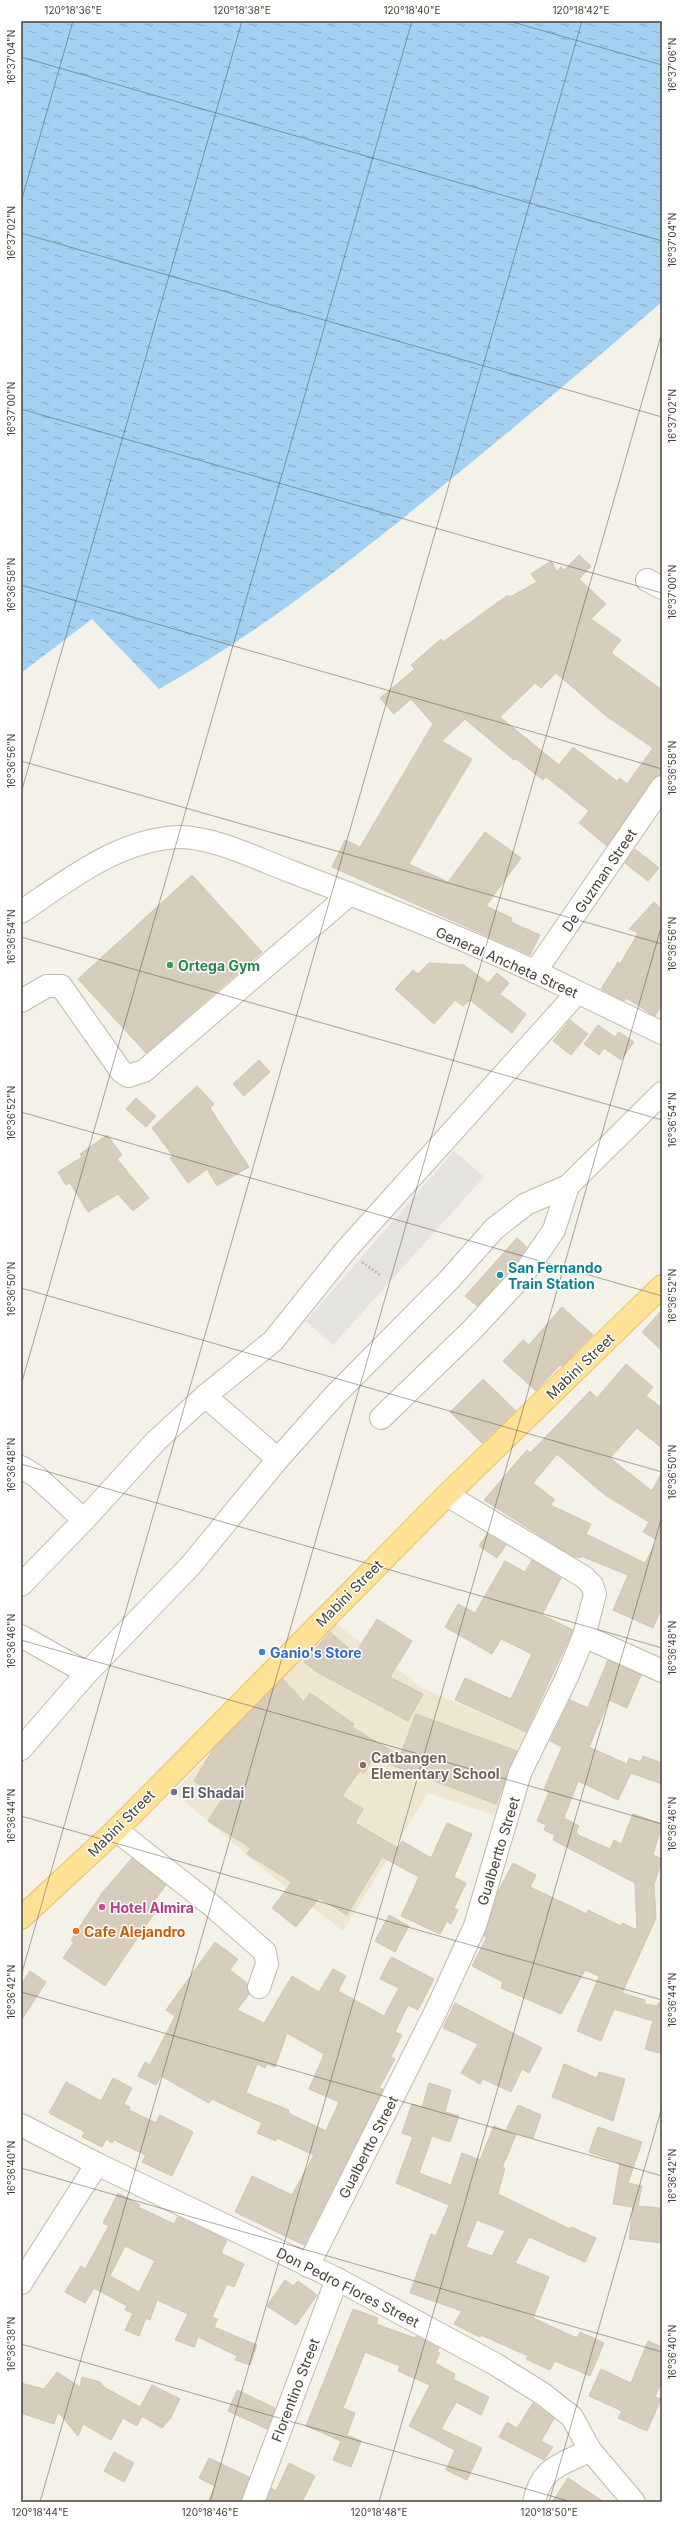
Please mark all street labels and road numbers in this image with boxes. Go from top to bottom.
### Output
street label: De Guzman Street [558,825,640,935]
street label: General Ancheta Street [433,923,581,1001]
street label: Mabini Street [543,1329,618,1403]
street label: Mabini Street [312,1556,386,1630]
street label: Mabini Street [84,1786,158,1860]
street label: Gualbertto Street [473,1794,523,1907]
street label: Gualbertto Street [335,2093,401,2201]
street label: Don Pedro Flores Street [274,2244,423,2331]
street label: Florentino Street [267,2335,323,2444]

